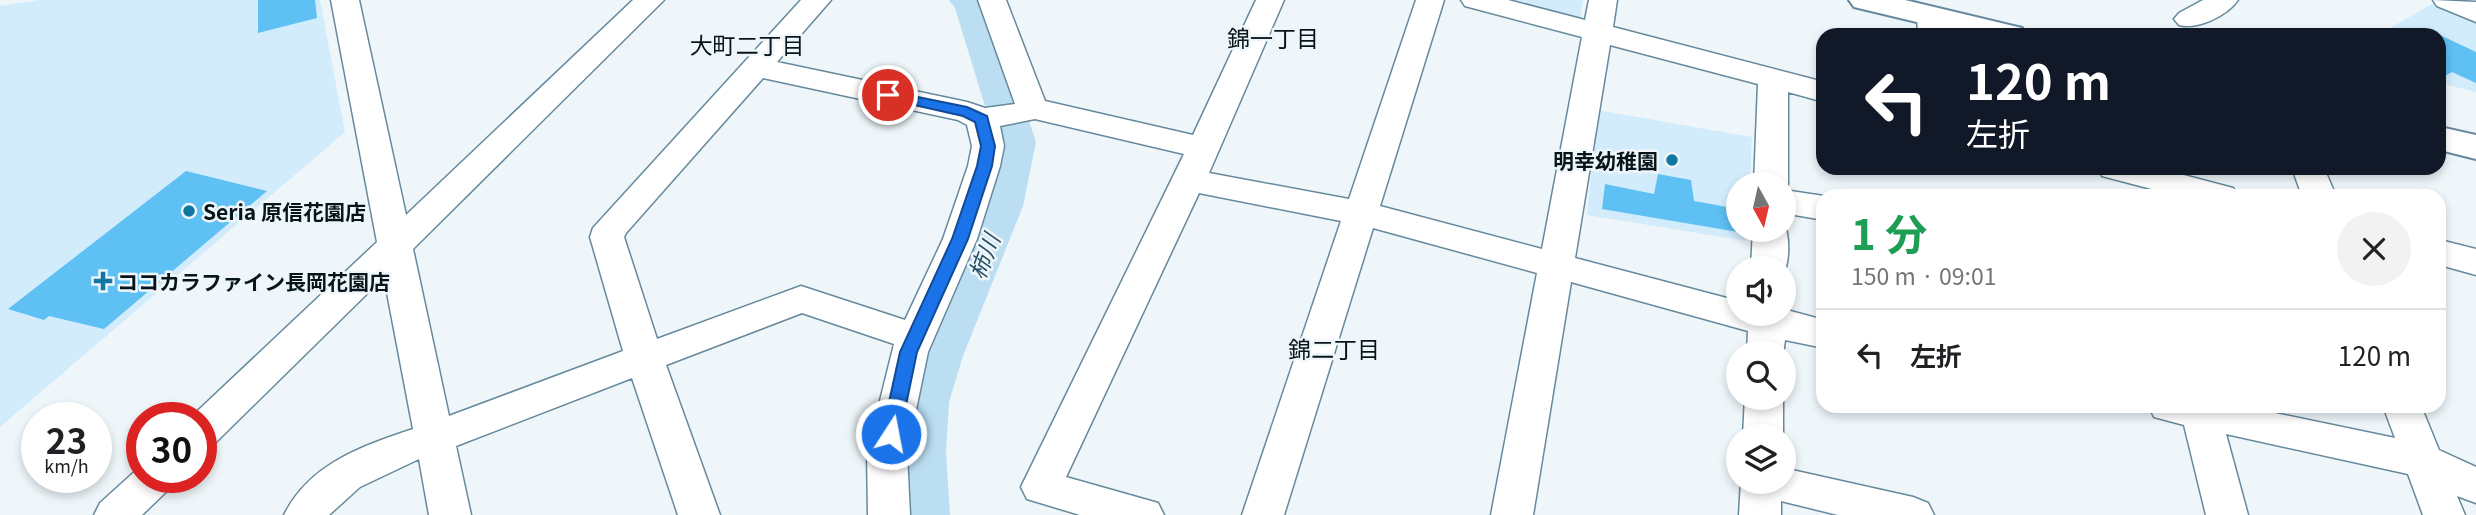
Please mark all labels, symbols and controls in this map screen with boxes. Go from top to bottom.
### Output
district label: 錦一丁目 [1227,20,1319,54]
district label: 大町二丁目 [690,27,805,61]
text: 120 m [1966,43,2111,114]
icon: left [1851,56,1942,147]
pin [858,65,918,125]
icon: arrive [869,76,907,114]
text: 左折 [1966,109,2030,155]
place label: 明幸幼稚園 [1553,145,1658,175]
marker: 明幸幼稚園 [1664,152,1680,168]
north arrow [1726,172,1796,242]
map controls [1726,172,1796,494]
place label: Seria 原信花園店 [203,196,366,226]
text: 1 分 [1851,201,1927,262]
marker: Seria 原信花園店 [181,203,197,219]
button: close [2337,212,2411,286]
water label: 柿川 [959,226,1008,284]
button: sound [1726,256,1796,326]
text: 150 m · 09:01 [1851,258,1996,292]
place label: ココカラファイン長岡花園店 [117,266,390,296]
marker: ココカラファイン長岡花園店 [95,273,111,289]
district label: 錦二丁目 [1288,331,1380,365]
icon: left [1851,336,1889,374]
text: 左折 [1910,336,1962,373]
text: 120 m [2338,336,2411,373]
button: search [1726,340,1796,410]
position arrow [854,397,928,471]
speed limit sign: 30 [126,402,217,493]
text: 23 [46,413,87,464]
button: layers [1726,424,1796,494]
text: km/h [44,452,89,478]

